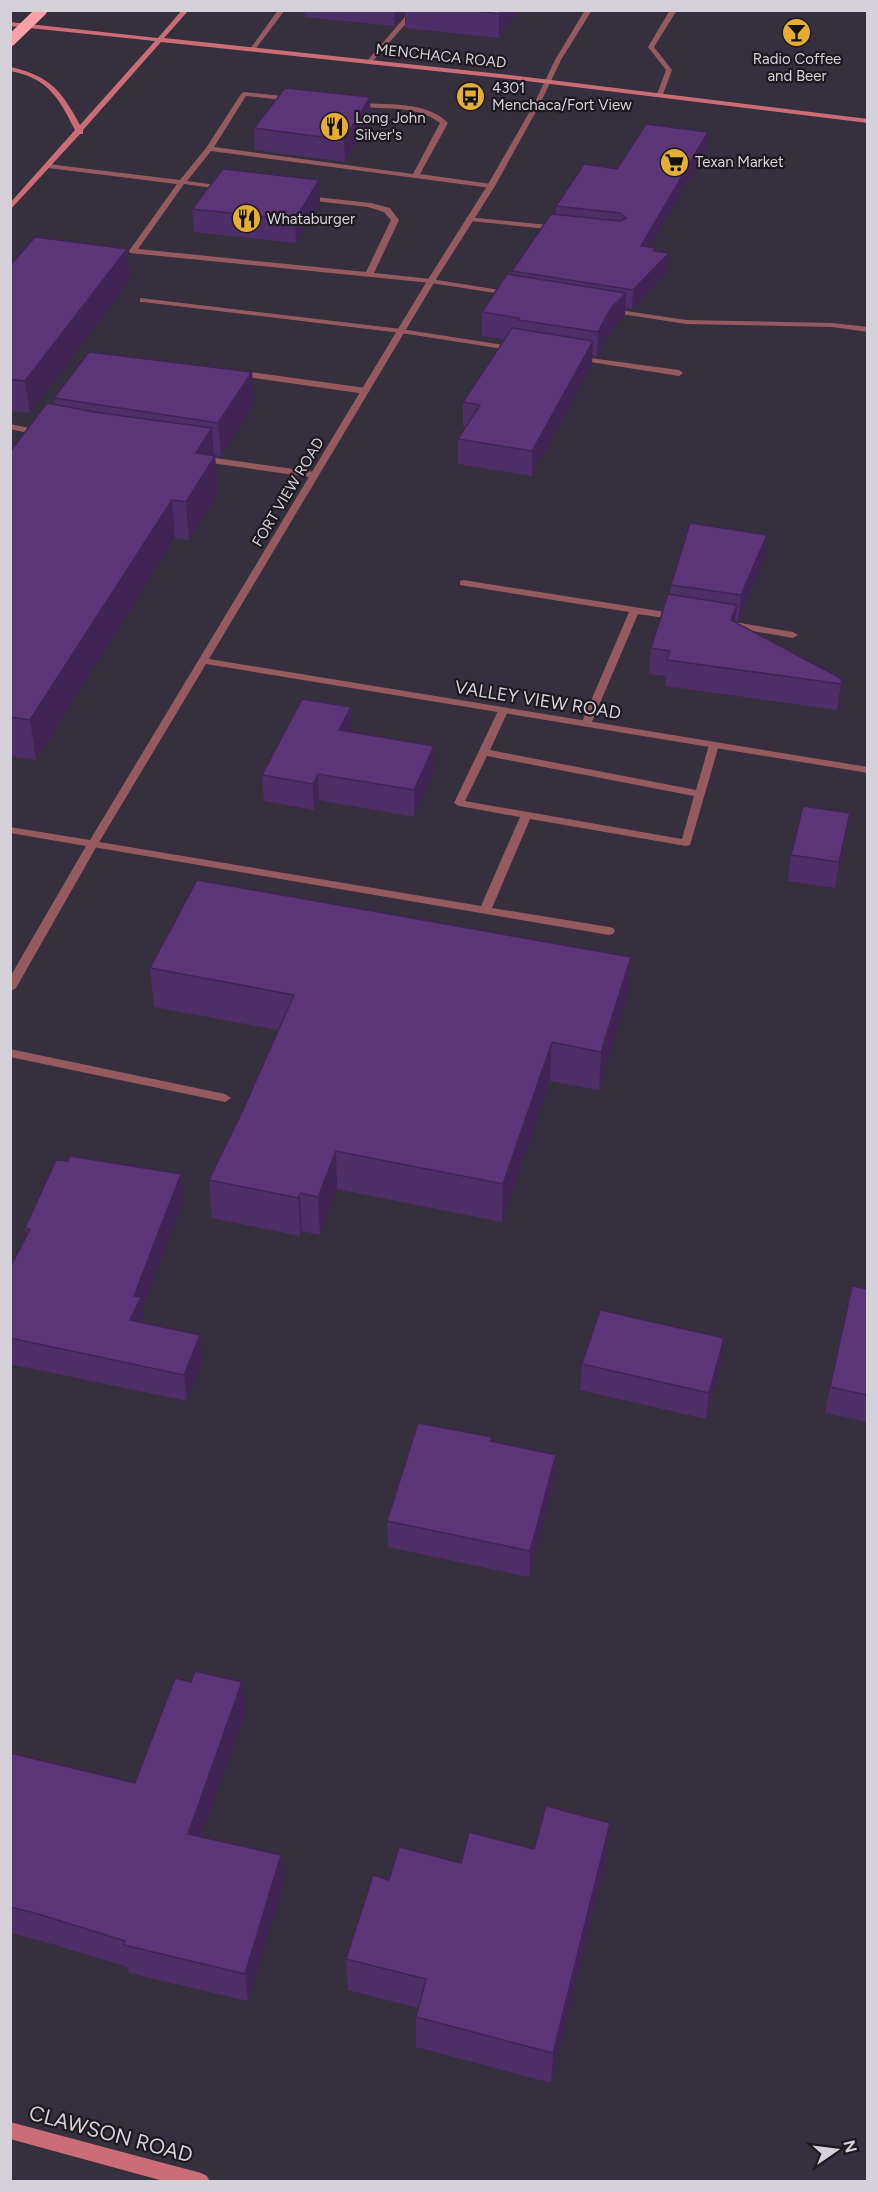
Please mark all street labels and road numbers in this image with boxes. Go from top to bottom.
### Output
street label: MENCHACA ROAD [375,40,507,72]
street label: FORT VIEW ROAD [248,434,328,550]
street label: VALLEY VIEW ROAD [453,676,623,724]
street label: CLAWSON ROAD [27,2100,196,2167]

